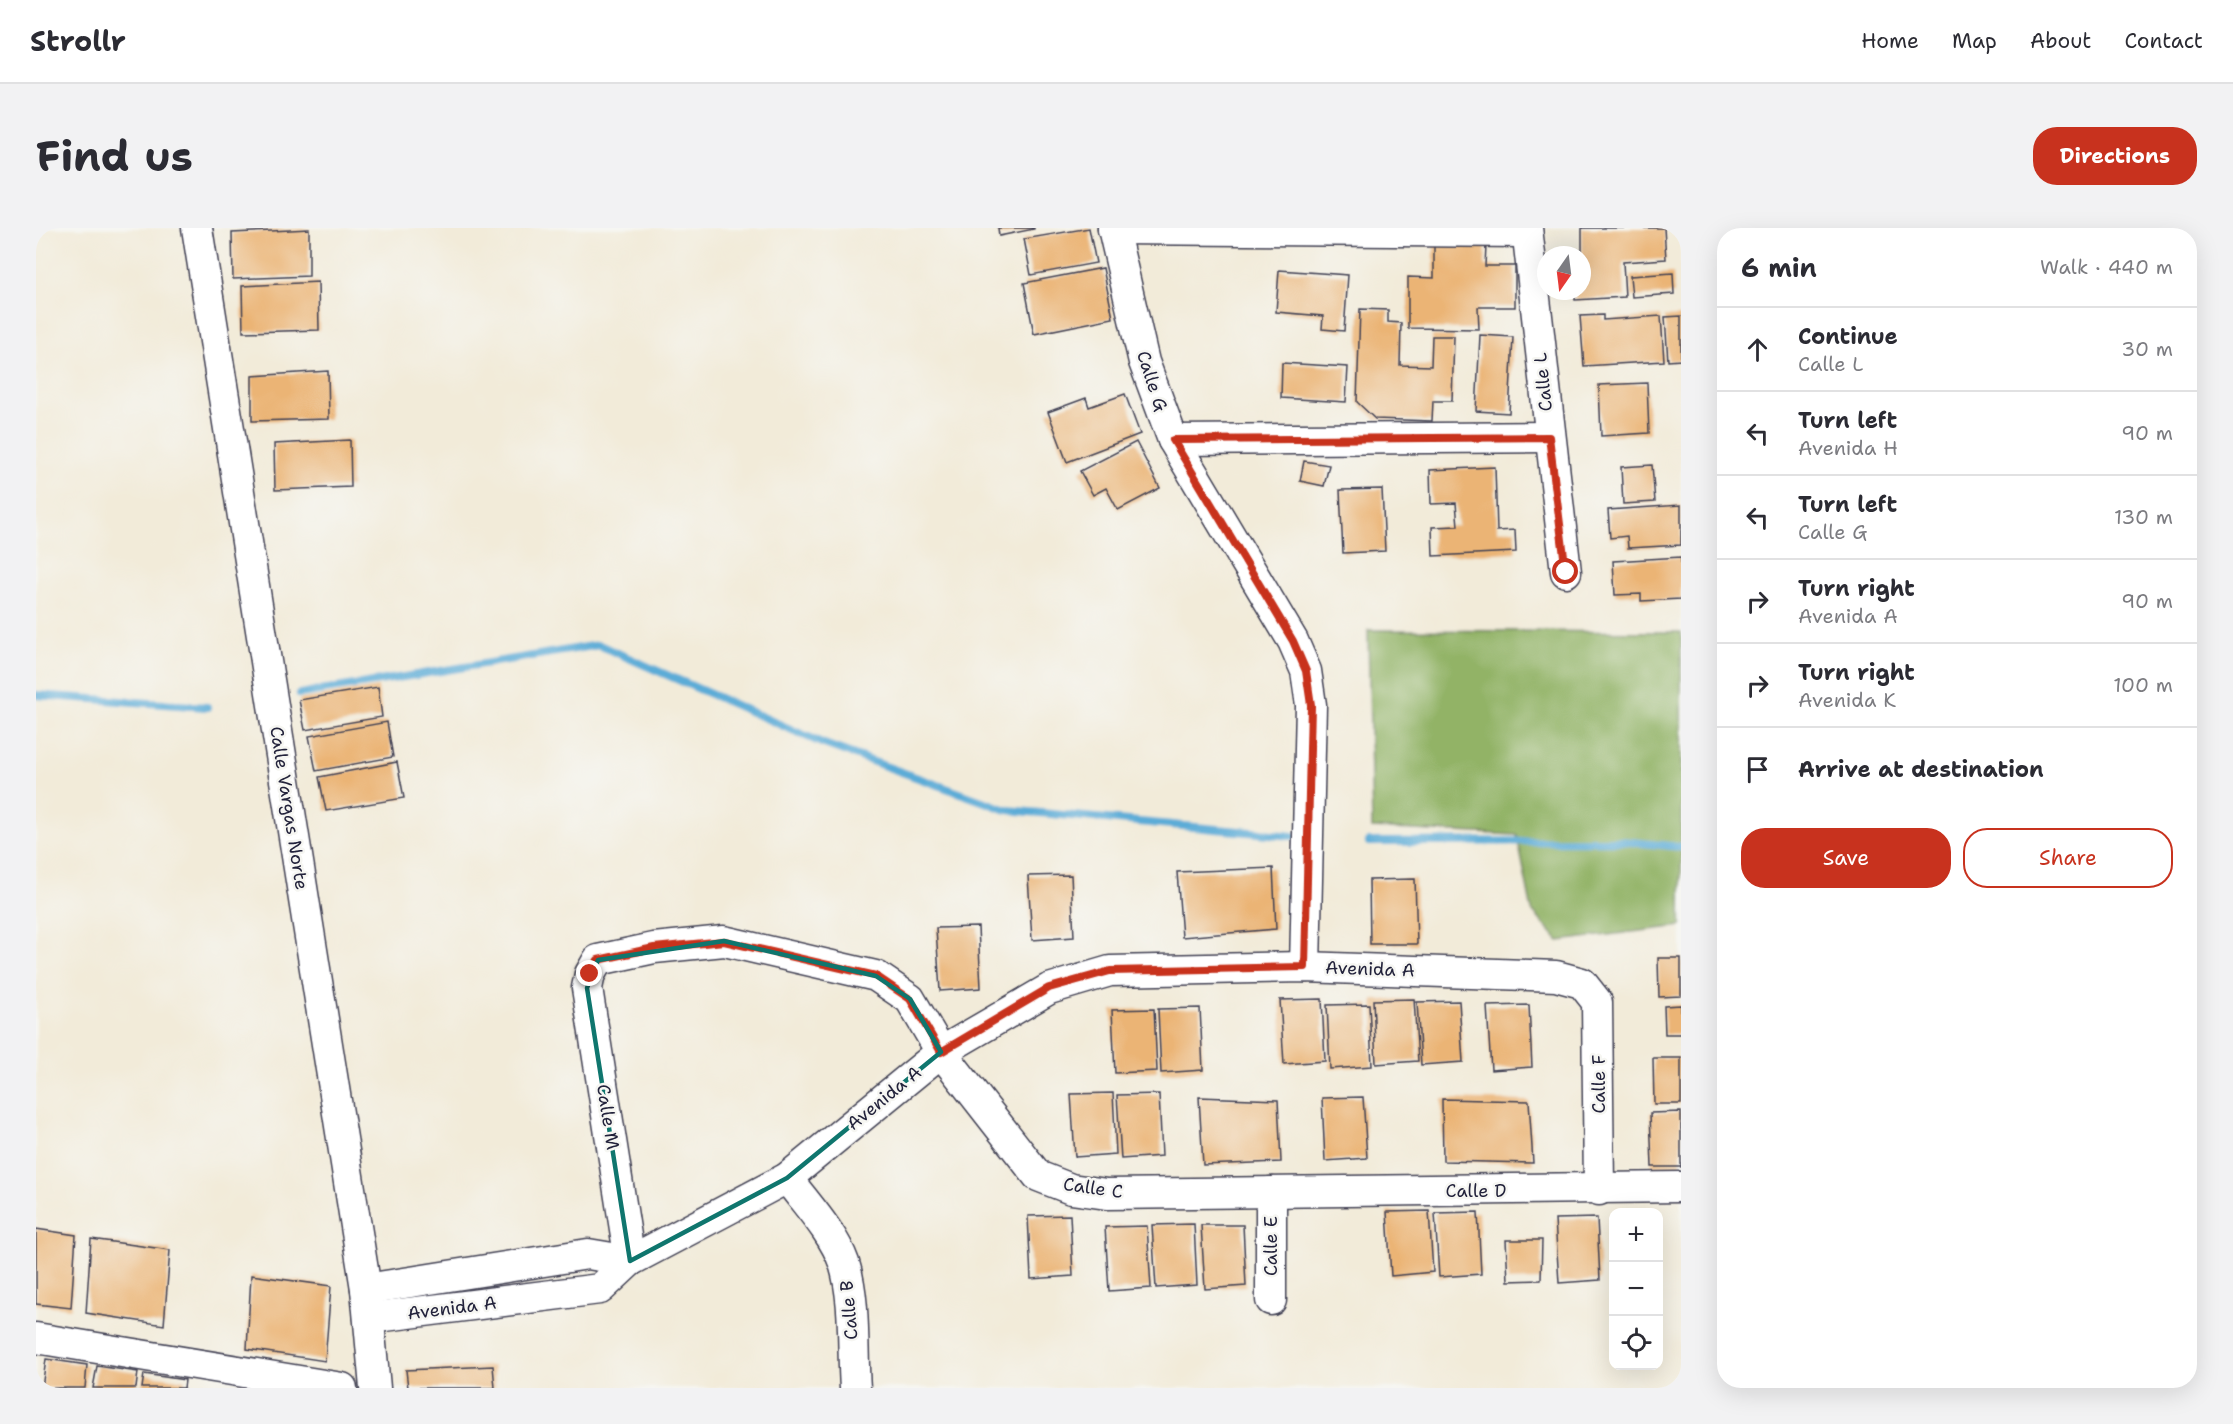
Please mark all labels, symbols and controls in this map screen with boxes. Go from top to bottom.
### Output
text: Strollr [30,22,126,60]
text: Home [1861,27,1919,55]
text: Map [1952,27,1997,55]
text: About [2030,27,2091,55]
text: Contact [2124,27,2203,55]
button: Directions [2033,127,2197,185]
text: Find us [36,128,193,184]
north arrow [1537,246,1591,300]
text: 6 min [1741,250,1817,285]
text: Walk · 440 m [2040,254,2173,280]
text: Continue [1798,322,1898,351]
icon: ahead [1741,333,1774,366]
text: 30 m [2121,336,2173,362]
street label: Calle G [1131,348,1173,415]
street label: Calle L [1528,351,1558,413]
text: Calle L [1798,351,1863,377]
text: Turn left [1798,406,1897,435]
icon: left [1741,417,1774,450]
text: 90 m [2121,420,2173,446]
text: Avenida H [1798,435,1898,461]
text: Turn left [1798,490,1897,519]
icon: left [1741,501,1774,534]
text: 130 m [2114,504,2173,530]
text: Calle G [1798,519,1867,545]
route start [1552,558,1578,584]
text: Turn right [1798,574,1915,603]
icon: right [1741,585,1774,618]
text: 90 m [2121,588,2173,614]
text: Avenida A [1798,603,1898,629]
text: Turn right [1798,658,1915,687]
icon: right [1741,669,1774,702]
text: 100 m [2113,672,2173,698]
text: Avenida K [1798,687,1896,713]
street label: Calle Vargas Norte [264,725,314,891]
icon: arrive [1741,753,1774,786]
text: Arrive at destination [1798,755,2044,784]
button: Save [1741,828,1951,888]
button: Share [1963,828,2173,888]
street label: Avenida A [1325,955,1415,983]
route end [576,960,602,986]
street label: Calle F [1587,1054,1611,1114]
street label: Avenida A [842,1060,926,1136]
street label: Calle M [591,1082,625,1152]
street label: Calle C [1062,1172,1124,1204]
street label: Calle D [1446,1179,1507,1203]
map controls [1609,1208,1663,1370]
button: + [1609,1208,1663,1262]
street label: Calle E [1259,1216,1283,1276]
button: − [1609,1262,1663,1316]
street label: Calle B [834,1279,864,1341]
street label: Avenida A [406,1291,498,1325]
button: locate [1609,1316,1663,1370]

